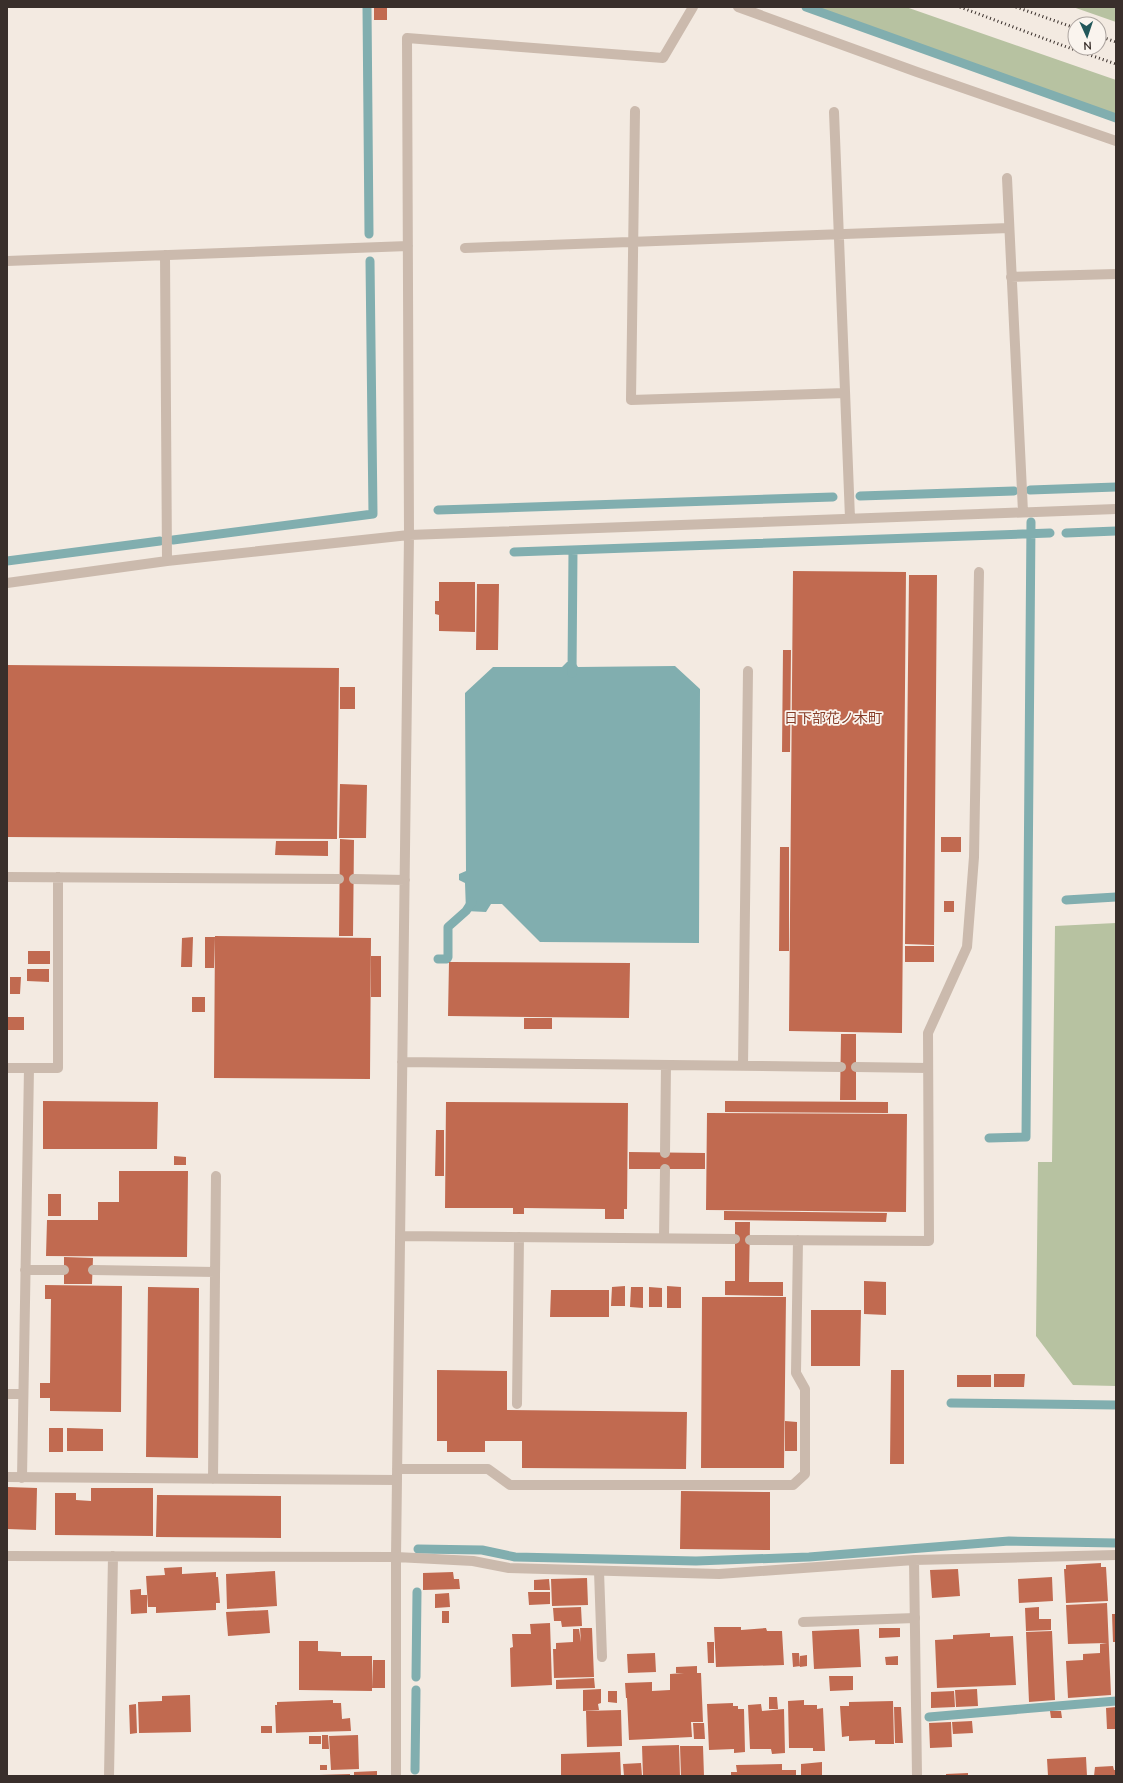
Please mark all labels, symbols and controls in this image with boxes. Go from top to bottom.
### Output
north arrow [1067,16,1107,56]
text: N [1083,39,1092,53]
district label: 日下部花ノ木町 [784,709,882,727]

